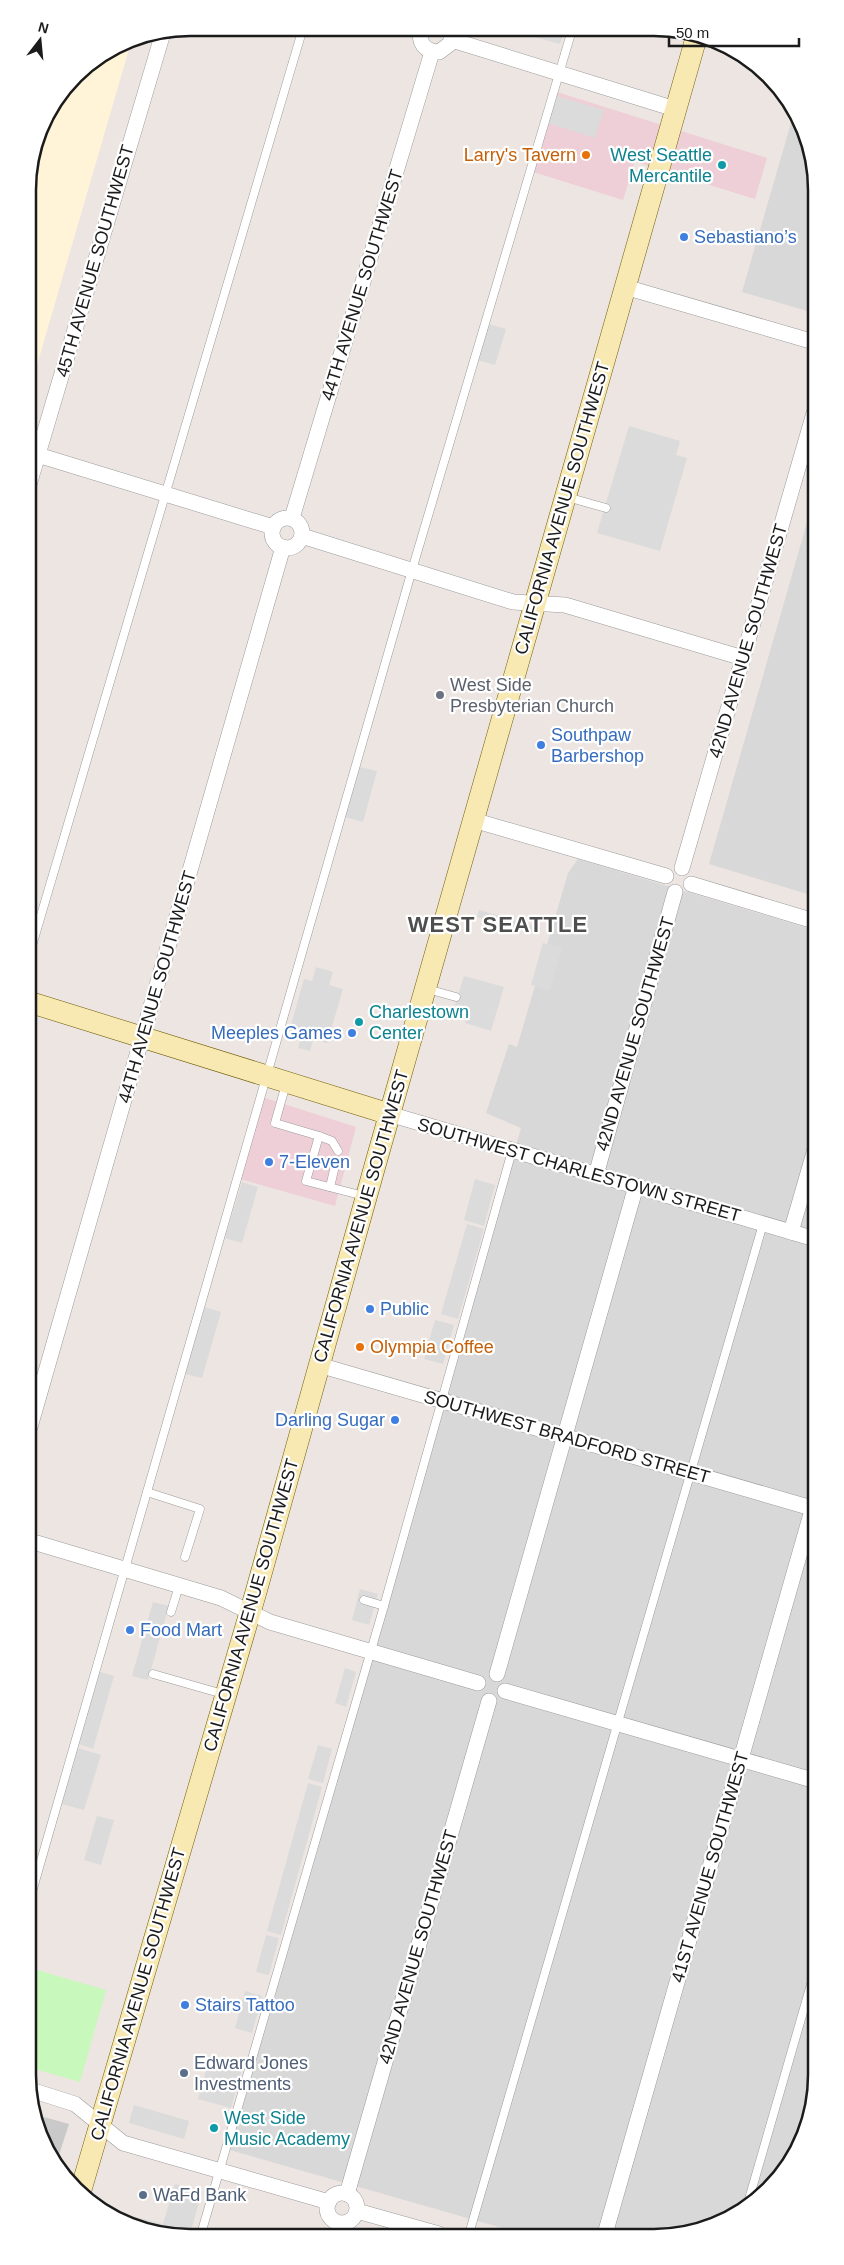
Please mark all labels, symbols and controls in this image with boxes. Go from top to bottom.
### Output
north arrow [15,15,65,65]
scale bar [669,15,799,47]
text: N [37,18,51,37]
text: 50 m [676,24,709,41]
street label: 45TH AVENUE SOUTHWEST [52,143,138,379]
place label: Larry's Tavern [464,145,576,165]
place label: West Seattle Mercantile [610,145,712,186]
marker: Larry's Tavern [580,149,592,161]
marker: West Seattle Mercantile [716,159,728,171]
street label: 44TH AVENUE SOUTHWEST [317,167,407,403]
place label: Sebastiano’s [694,227,797,247]
marker: Sebastiano’s [678,231,690,243]
street label: CALIFORNIA AVENUE SOUTHWEST [511,359,613,657]
street label: 42ND AVENUE SOUTHWEST [705,522,791,760]
place label: West Side Presbyterian Church [450,675,614,716]
marker: West Side Presbyterian Church [434,689,446,701]
place label: Southpaw Barbershop [551,725,644,766]
marker: Southpaw Barbershop [535,739,547,751]
street label: 44TH AVENUE SOUTHWEST [114,869,200,1105]
district label: WEST SEATTLE [408,912,588,937]
street label: 42ND AVENUE SOUTHWEST [592,915,678,1153]
place label: Charlestown Center [369,1002,469,1043]
marker: Charlestown Center [353,1016,365,1028]
place label: Meeples Games [211,1023,342,1043]
marker: Meeples Games [346,1027,358,1039]
street label: CALIFORNIA AVENUE SOUTHWEST [310,1067,412,1365]
street label: SOUTHWEST CHARLESTOWN STREET [415,1114,743,1226]
place label: 7-Eleven [279,1152,350,1172]
marker: 7-Eleven [263,1156,275,1168]
place label: Public [380,1299,429,1319]
marker: Public [364,1303,376,1315]
place label: Olympia Coffee [370,1337,494,1357]
marker: Olympia Coffee [354,1341,366,1353]
street label: SOUTHWEST BRADFORD STREET [422,1386,712,1488]
place label: Darling Sugar [275,1410,385,1430]
marker: Darling Sugar [389,1414,401,1426]
street label: CALIFORNIA AVENUE SOUTHWEST [200,1456,302,1754]
place label: Food Mart [140,1620,222,1640]
marker: Food Mart [124,1624,136,1636]
street label: 41ST AVENUE SOUTHWEST [667,1749,753,1985]
street label: 42ND AVENUE SOUTHWEST [375,1828,461,2066]
street label: CALIFORNIA AVENUE SOUTHWEST [87,1845,189,2143]
place label: Stairs Tattoo [195,1995,295,2015]
marker: Stairs Tattoo [179,1999,191,2011]
place label: Edward Jones Investments [194,2053,308,2094]
marker: Edward Jones Investments [178,2067,190,2079]
place label: West Side Music Academy [224,2108,350,2149]
marker: West Side Music Academy [208,2122,220,2134]
place label: WaFd Bank [153,2185,247,2205]
marker: WaFd Bank [137,2189,149,2201]

